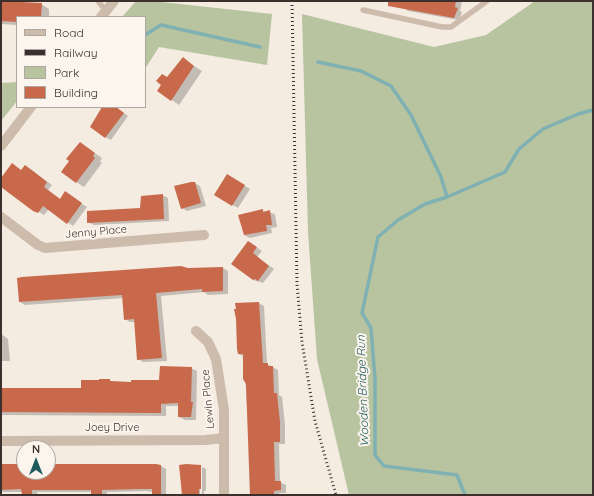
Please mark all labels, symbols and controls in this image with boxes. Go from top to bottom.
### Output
legend [16,16,146,108]
text: Road [54,25,84,40]
text: Railway [54,45,98,60]
text: Park [54,65,79,80]
text: Building [54,85,98,100]
street label: Jenny Place [65,223,127,241]
water label: Wooden Bridge Run [354,335,372,447]
street label: Lewin Place [199,369,217,429]
street label: Joey Drive [85,421,139,435]
north arrow [16,440,56,480]
text: N [32,442,40,456]

